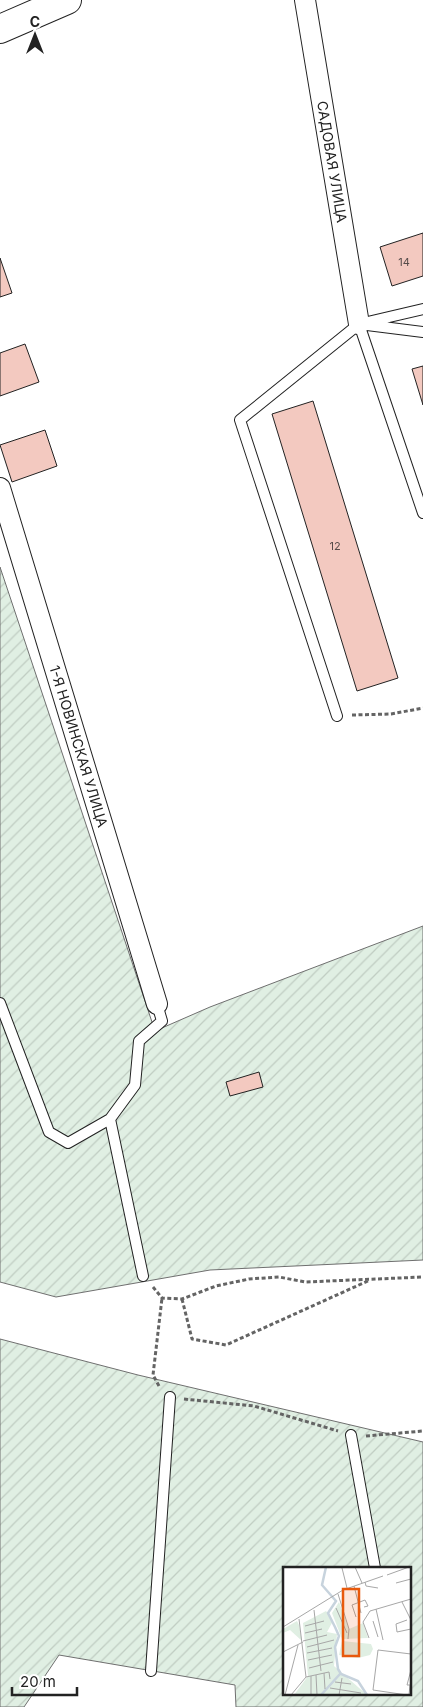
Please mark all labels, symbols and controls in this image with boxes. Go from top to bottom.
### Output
north arrow [10,10,60,60]
text: С [30,13,40,30]
street label: САДОВАЯ УЛИЦА [314,100,351,224]
house number: 14 [398,255,410,269]
house number: 12 [329,539,341,553]
street label: 1-Я НОВИНСКАЯ УЛИЦА [46,663,112,829]
inset map [283,1567,410,1694]
scale bar [12,1664,78,1696]
text: 20 m [20,1672,56,1691]

